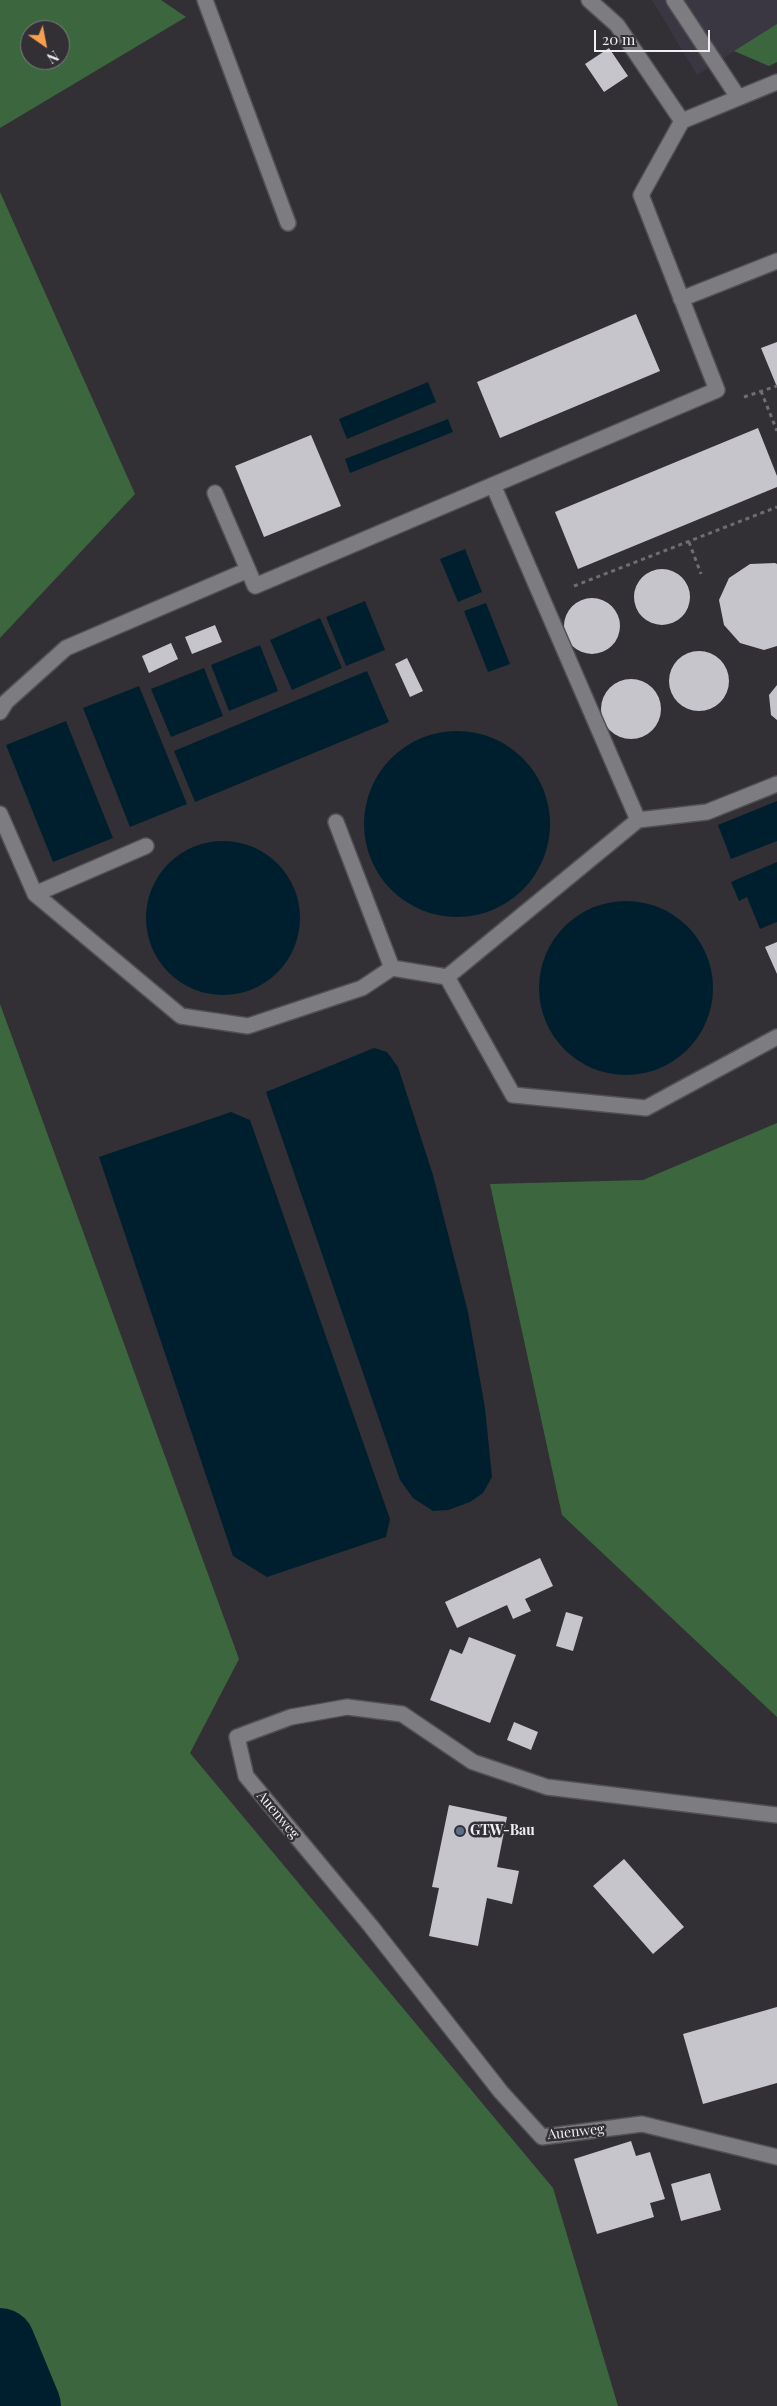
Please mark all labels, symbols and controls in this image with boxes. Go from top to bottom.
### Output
north arrow [20,20,70,70]
scale bar [597,20,713,52]
text: 20 m [602,29,635,49]
text: N [43,46,62,68]
street label: Auenweg [253,1788,303,1842]
place label: GTW-Bau [470,1823,535,1839]
marker: GTW-Bau [454,1825,466,1837]
street label: Auenweg [547,2121,605,2143]

